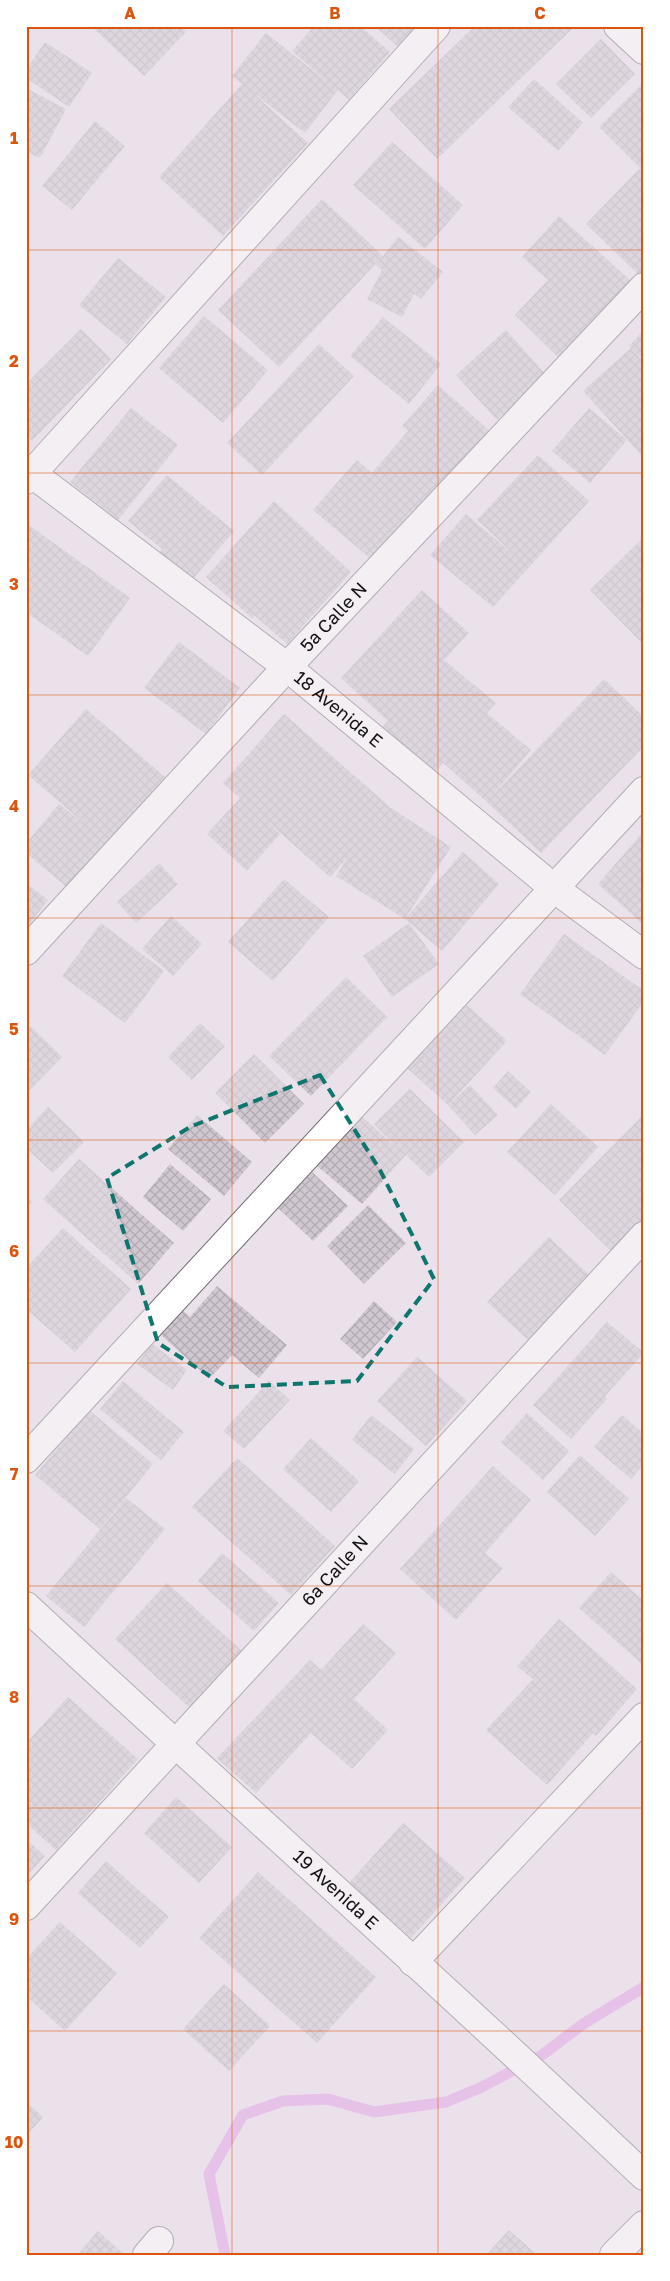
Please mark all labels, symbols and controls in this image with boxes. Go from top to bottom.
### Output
text: A [124,3,136,23]
text: B [329,3,341,23]
text: C [534,3,546,23]
text: 1 [10,128,18,148]
text: 2 [9,351,19,371]
text: 3 [9,574,19,594]
street label: 5a Calle N [295,577,371,656]
street label: 18 Avenida E [290,666,387,752]
text: 4 [9,796,19,816]
text: 5 [9,1019,19,1039]
text: 6 [9,1241,19,1261]
text: 7 [10,1464,19,1484]
street label: 6a Calle N [297,1530,372,1610]
text: 8 [9,1687,19,1707]
street label: 19 Avenida E [289,1845,384,1934]
text: 9 [9,1909,19,1929]
text: 10 [5,2132,23,2152]

